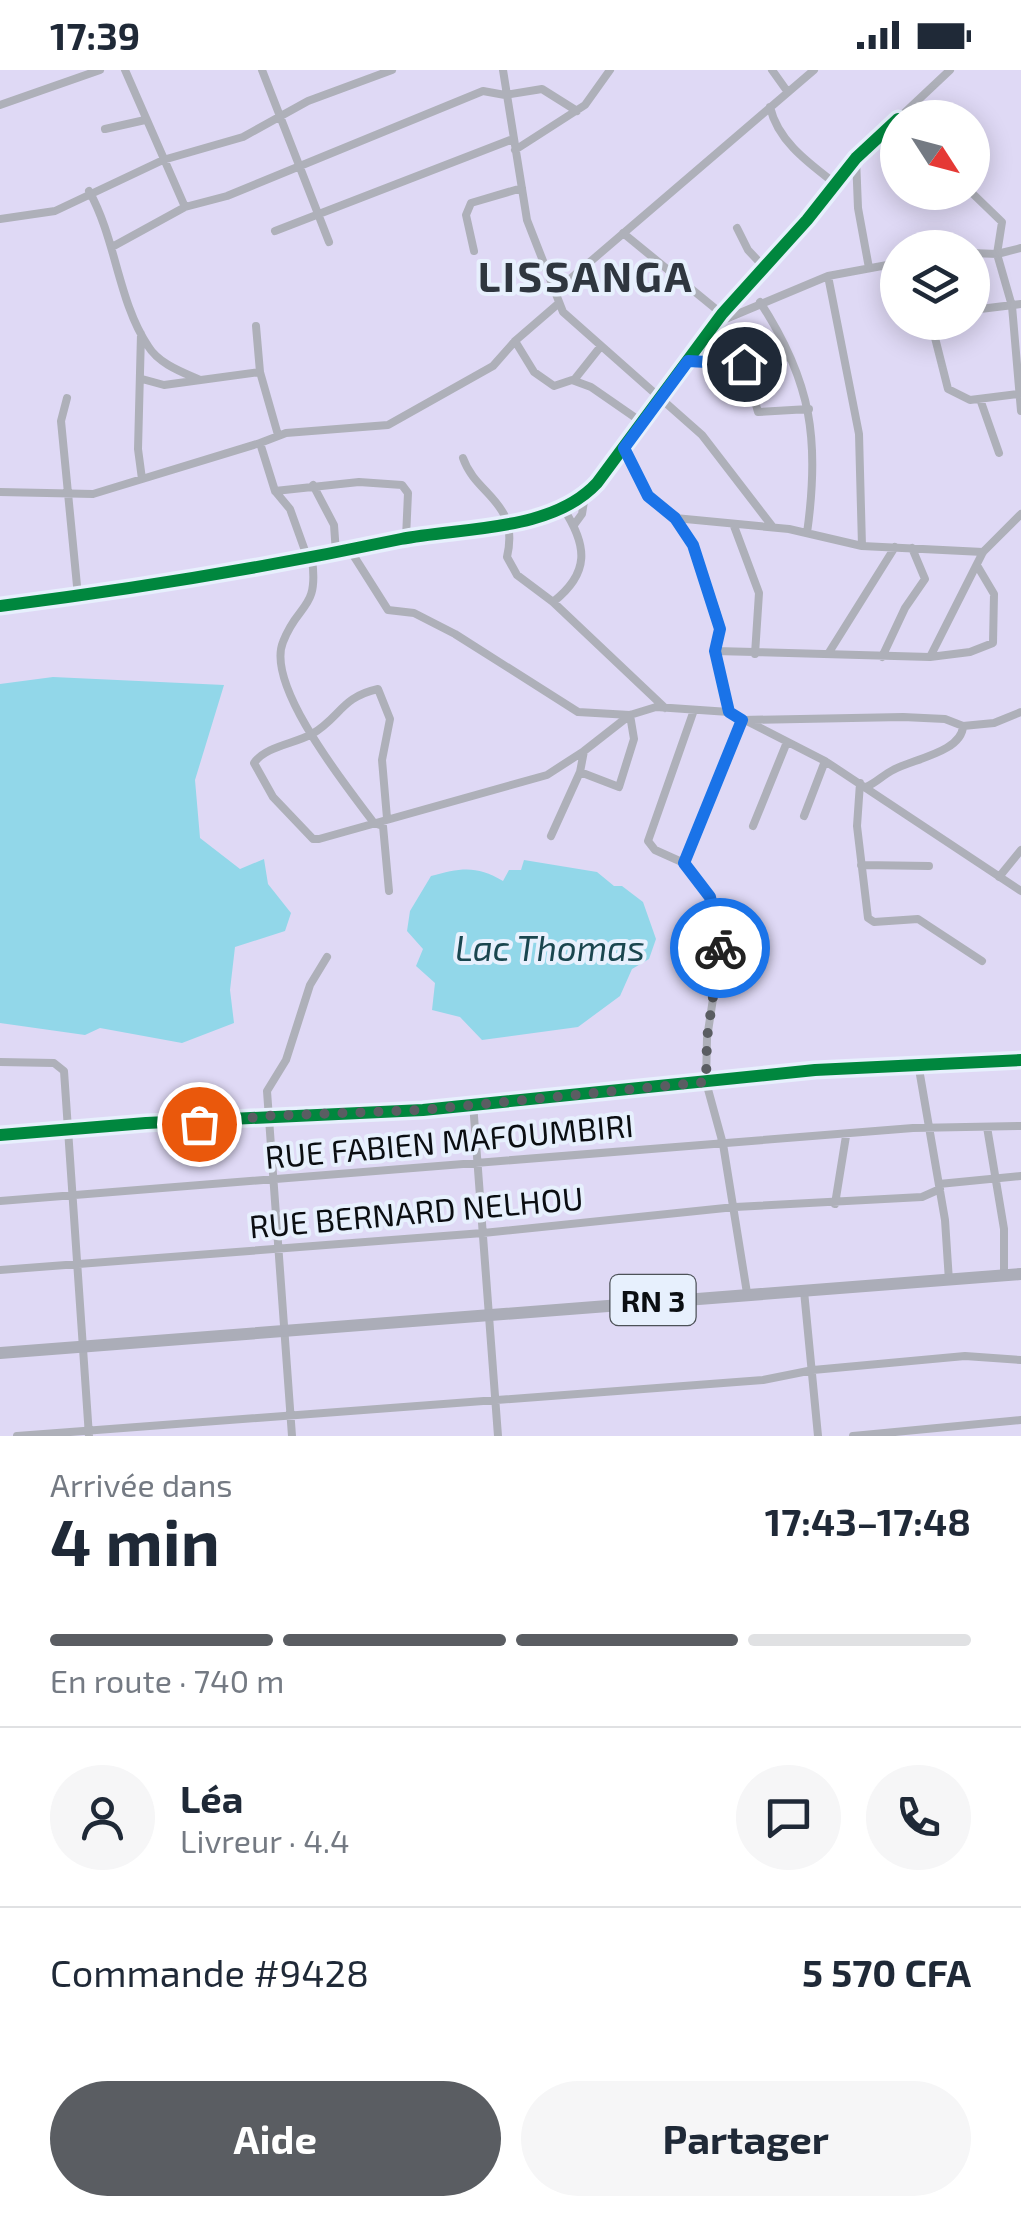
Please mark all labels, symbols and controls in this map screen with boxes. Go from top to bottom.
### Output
text: 17:39 [50,12,140,58]
north arrow [880,100,990,210]
map controls [880,100,990,340]
button: layers [880,230,990,340]
district label: LISSANGA [478,250,694,300]
pin [702,322,787,407]
icon: home [717,337,772,392]
courier [670,898,770,998]
icon: bike [693,921,748,976]
water label: Lac Thomas [455,926,645,968]
pin [157,1082,242,1167]
icon: bag [172,1097,227,1152]
street label: RUE FABIEN MAFOUMBIRI [263,1105,635,1175]
street label: RUE BERNARD NELHOU [247,1177,585,1245]
road number: RN 3 [610,1275,696,1325]
text: Arrivée dans [50,1465,233,1503]
text: 17:43–17:48 [765,1498,971,1544]
text: 4 min [50,1501,220,1579]
text: En route · 740 m [50,1661,284,1699]
button: person [50,1765,155,1870]
button: chat [736,1765,841,1870]
button: phone [866,1765,971,1870]
text: Léa [180,1775,243,1821]
text: Livreur · 4.4 [180,1821,350,1859]
text: Commande #9428 [50,1949,369,1995]
text: 5 570 CFA [802,1949,971,1995]
button: Aide [50,2081,501,2196]
button: Partager [521,2081,971,2196]

